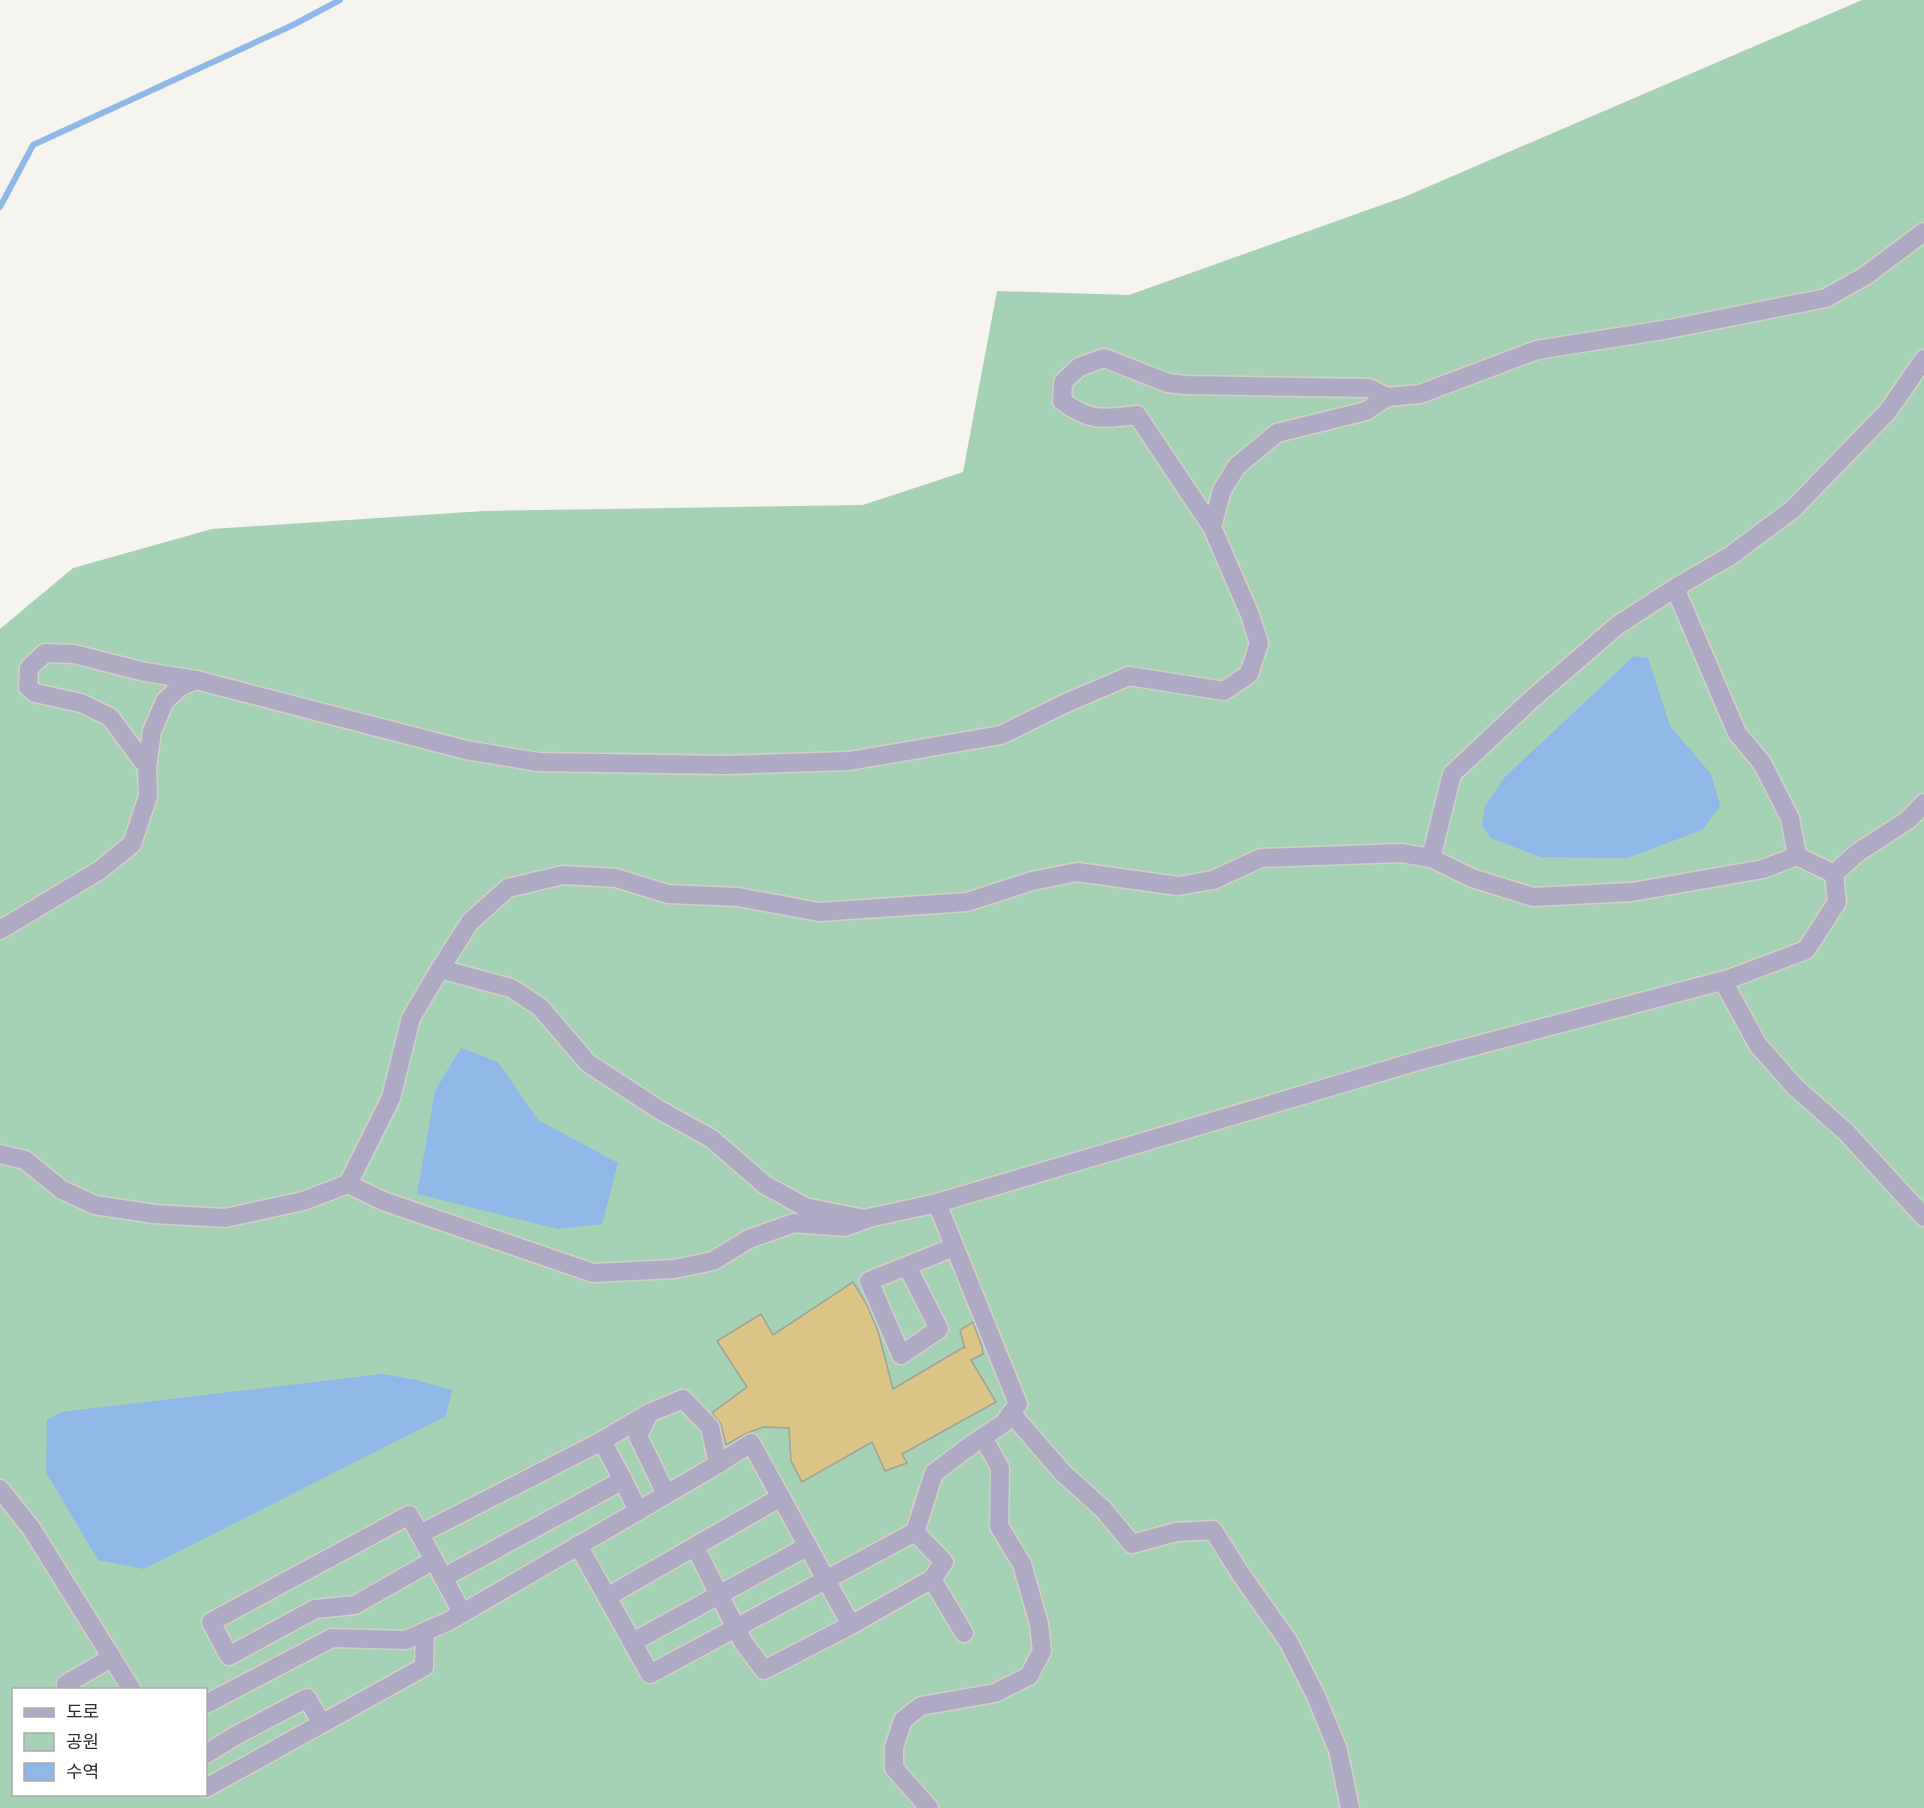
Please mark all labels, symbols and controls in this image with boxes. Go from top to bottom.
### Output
legend [12,1688,207,1796]
text: 도로 [66,1701,99,1723]
text: 공원 [66,1731,99,1753]
text: 수역 [66,1761,99,1783]

